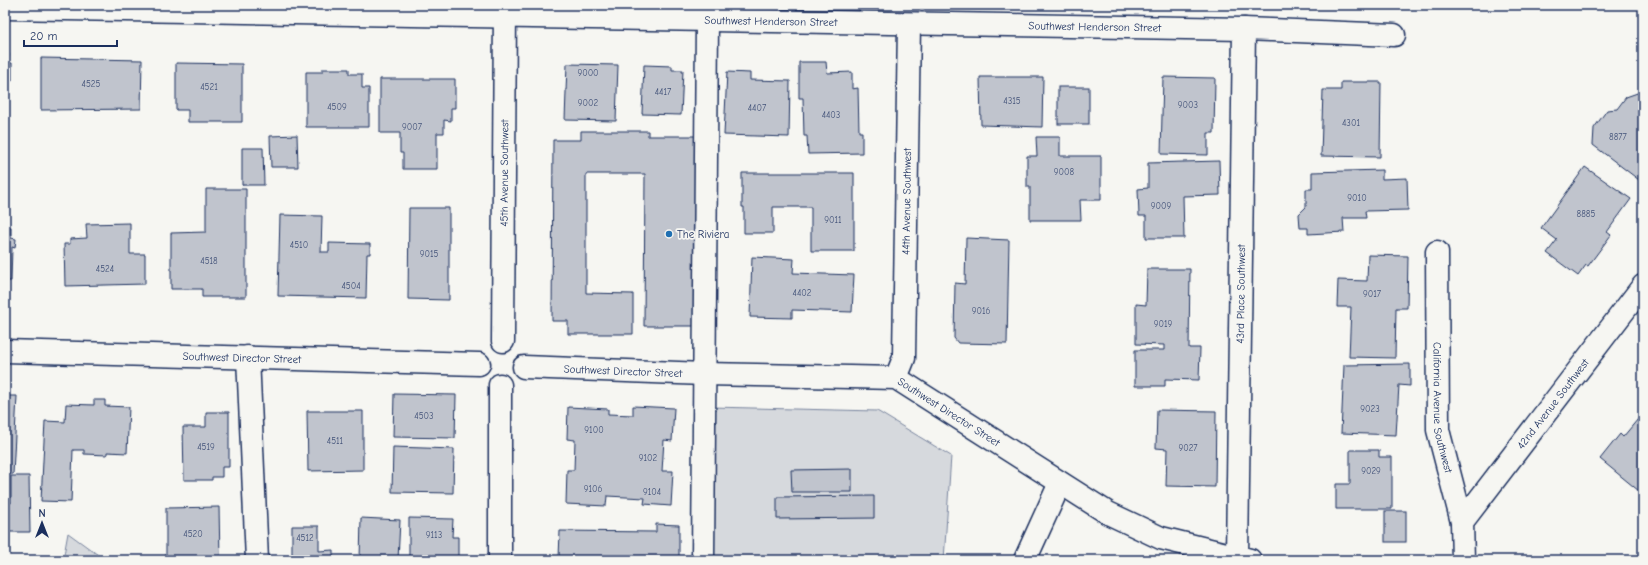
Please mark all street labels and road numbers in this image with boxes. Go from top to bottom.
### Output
street label: Southwest Henderson Street [704,13,838,29]
street label: Southwest Henderson Street [1028,19,1162,34]
street label: 45th Avenue Southwest [497,118,511,227]
street label: 44th Avenue Southwest [899,147,914,255]
street label: 43rd Place Southwest [1233,243,1248,344]
street label: California Avenue Southwest [1431,342,1456,475]
street label: Southwest Director Street [182,349,302,366]
street label: 42nd Avenue Southwest [1514,355,1592,451]
street label: Southwest Director Street [563,362,683,380]
street label: Southwest Director Street [895,374,1003,450]

